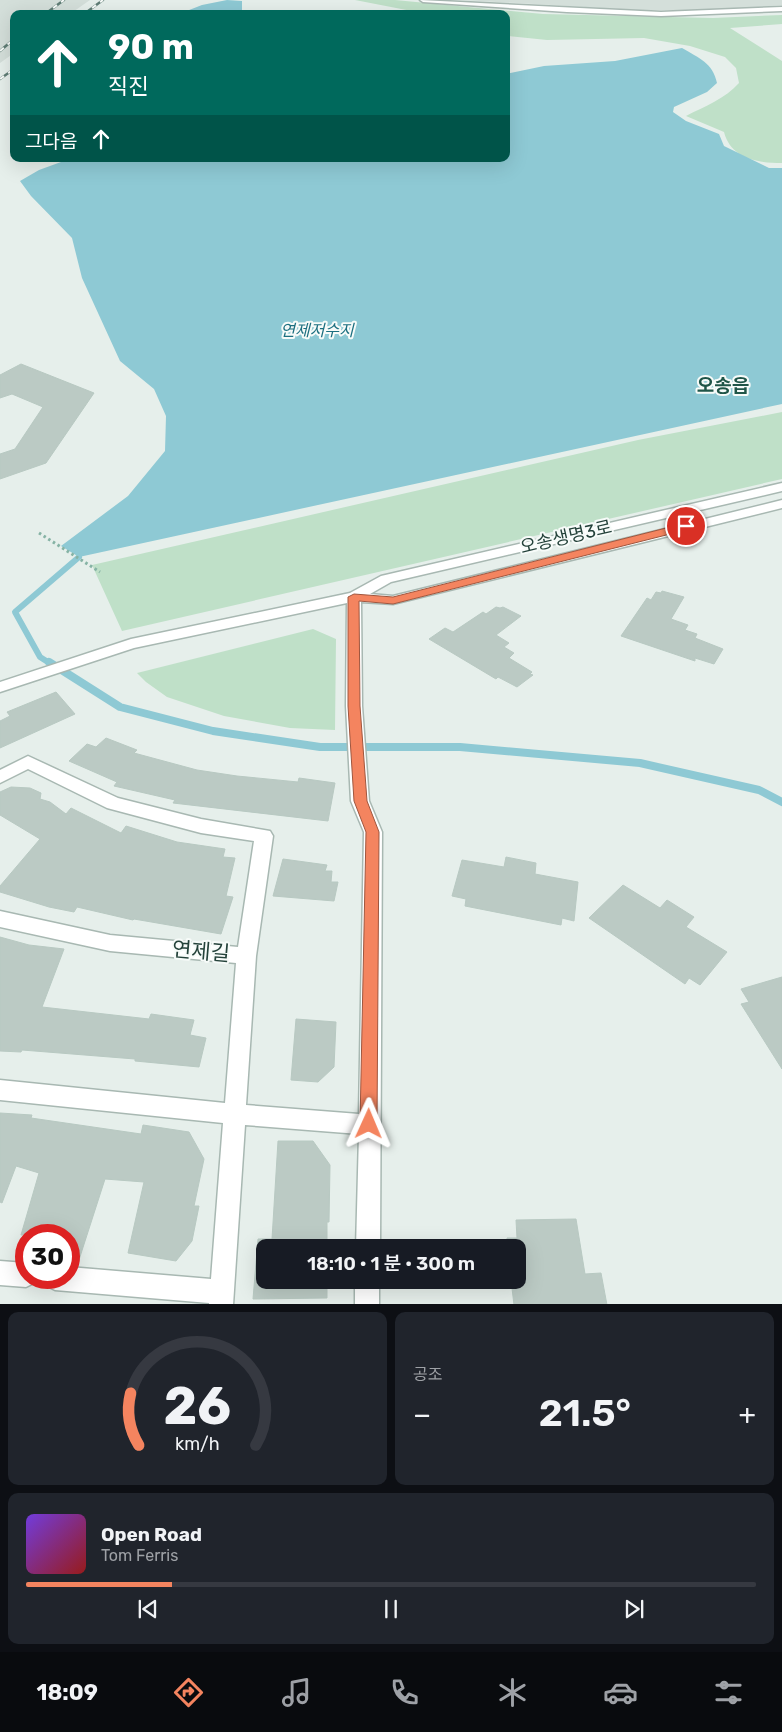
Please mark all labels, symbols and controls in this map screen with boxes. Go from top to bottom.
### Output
text: 90 m [108,26,194,68]
icon: ahead [25,30,90,95]
text: 직진 [108,73,148,100]
icon: ahead [87,125,115,153]
text: 그다음 [25,130,77,153]
water label: 연제저수지 [280,321,355,340]
district label: 오송읍 [697,374,749,397]
pin [665,505,707,547]
icon: arrive [672,512,700,540]
street label: 오송생명3로 [518,516,614,558]
street label: 연제길 [171,936,231,966]
position arrow [342,1097,394,1149]
speed limit sign: 30 [15,1224,80,1289]
text: 18:10 · 1 분 · 300 m [307,1252,475,1275]
text: 공조 [413,1365,442,1384]
text: 26 [164,1375,231,1437]
text: 21.5° [539,1390,631,1436]
text: − [413,1398,431,1431]
text: + [739,1398,756,1431]
text: km/h [175,1433,220,1454]
text: Open Road [101,1523,202,1546]
text: Tom Ferris [101,1546,178,1565]
icon: previous [134,1595,162,1623]
icon: pause [377,1595,405,1623]
icon: next [620,1595,648,1623]
icon: directions [171,1675,206,1710]
icon: music [279,1675,314,1710]
icon: phone [387,1675,422,1710]
icon: climate [495,1675,530,1710]
icon: car [603,1675,638,1710]
icon: filters [711,1675,746,1710]
text: 18:09 [36,1679,98,1706]

